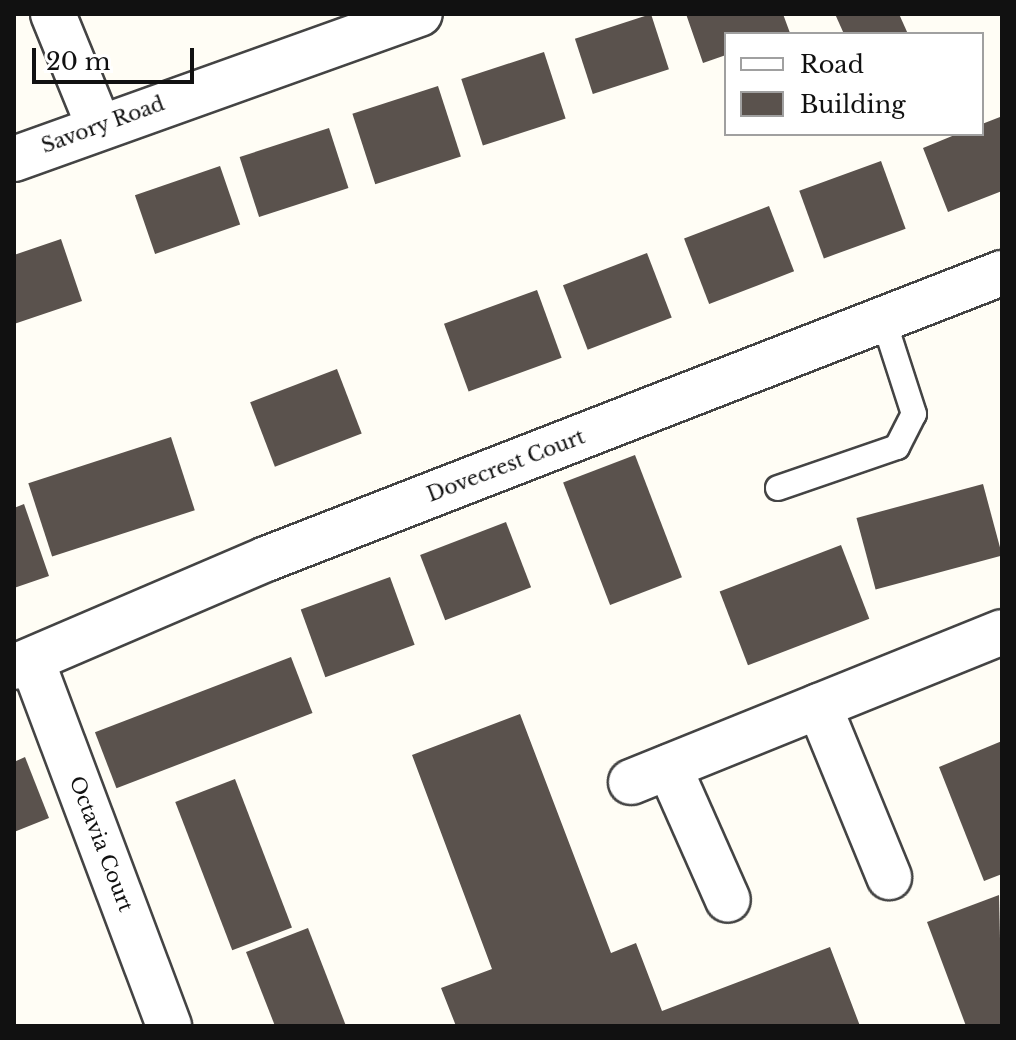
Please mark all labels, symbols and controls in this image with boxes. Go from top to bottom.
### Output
scale bar [36,32,198,82]
legend [724,32,984,136]
text: 20 m [46,47,111,76]
text: Road [800,50,864,79]
text: Building [800,90,906,119]
street label: Savory Road [38,92,168,158]
street label: Dovecrest Court [424,425,588,507]
street label: Octavia Court [64,773,138,915]

